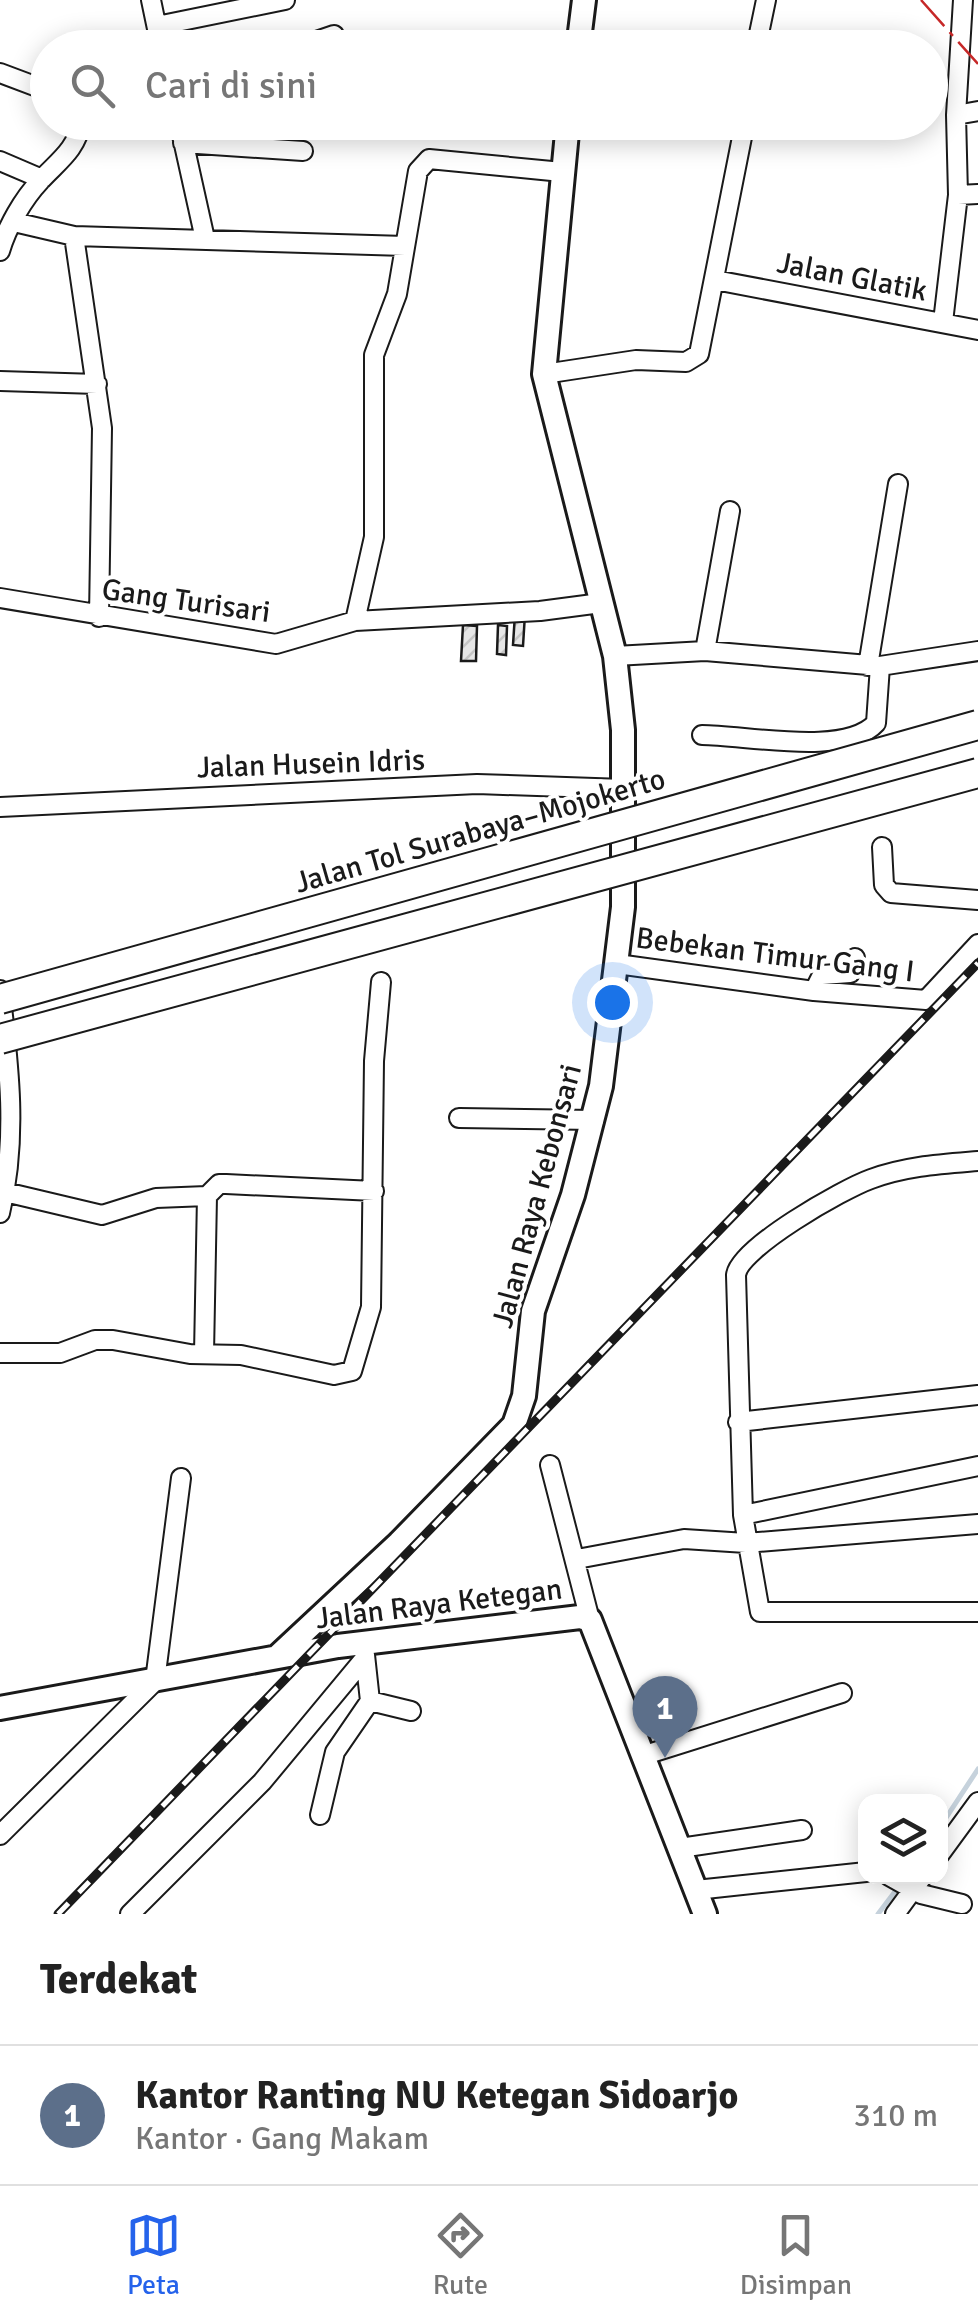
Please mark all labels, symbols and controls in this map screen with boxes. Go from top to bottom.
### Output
search box [30,30,948,140]
icon: search [65,58,120,113]
text: Cari di sini [145,62,317,109]
street label: Jalan Glatik [774,244,930,310]
street label: Gang Turisari [99,571,273,631]
street label: Jalan Husein Idris [196,742,426,786]
street label: Jalan Tol Surabaya–Mojokerto [291,760,669,902]
street label: Bebekan Timur Gang I [634,920,916,990]
your location [587,977,638,1028]
street label: Jalan Raya Kebonsari [484,1060,590,1332]
street label: Jalan Raya Ketegan [314,1571,564,1637]
pin: 1 [632,1676,698,1758]
map controls [858,1794,948,1884]
button: layers [858,1794,948,1884]
text: Terdekat [40,1954,197,2005]
text: Kantor Ranting NU Ketegan Sidoarjo [135,2072,738,2119]
text: 1 [64,2096,81,2135]
text: 310 m [854,2096,938,2135]
text: Kantor · Gang Makam [135,2119,429,2158]
tab: Peta [126,2208,181,2302]
tab: Rute [433,2208,488,2302]
tab: Disimpan [740,2208,852,2302]

